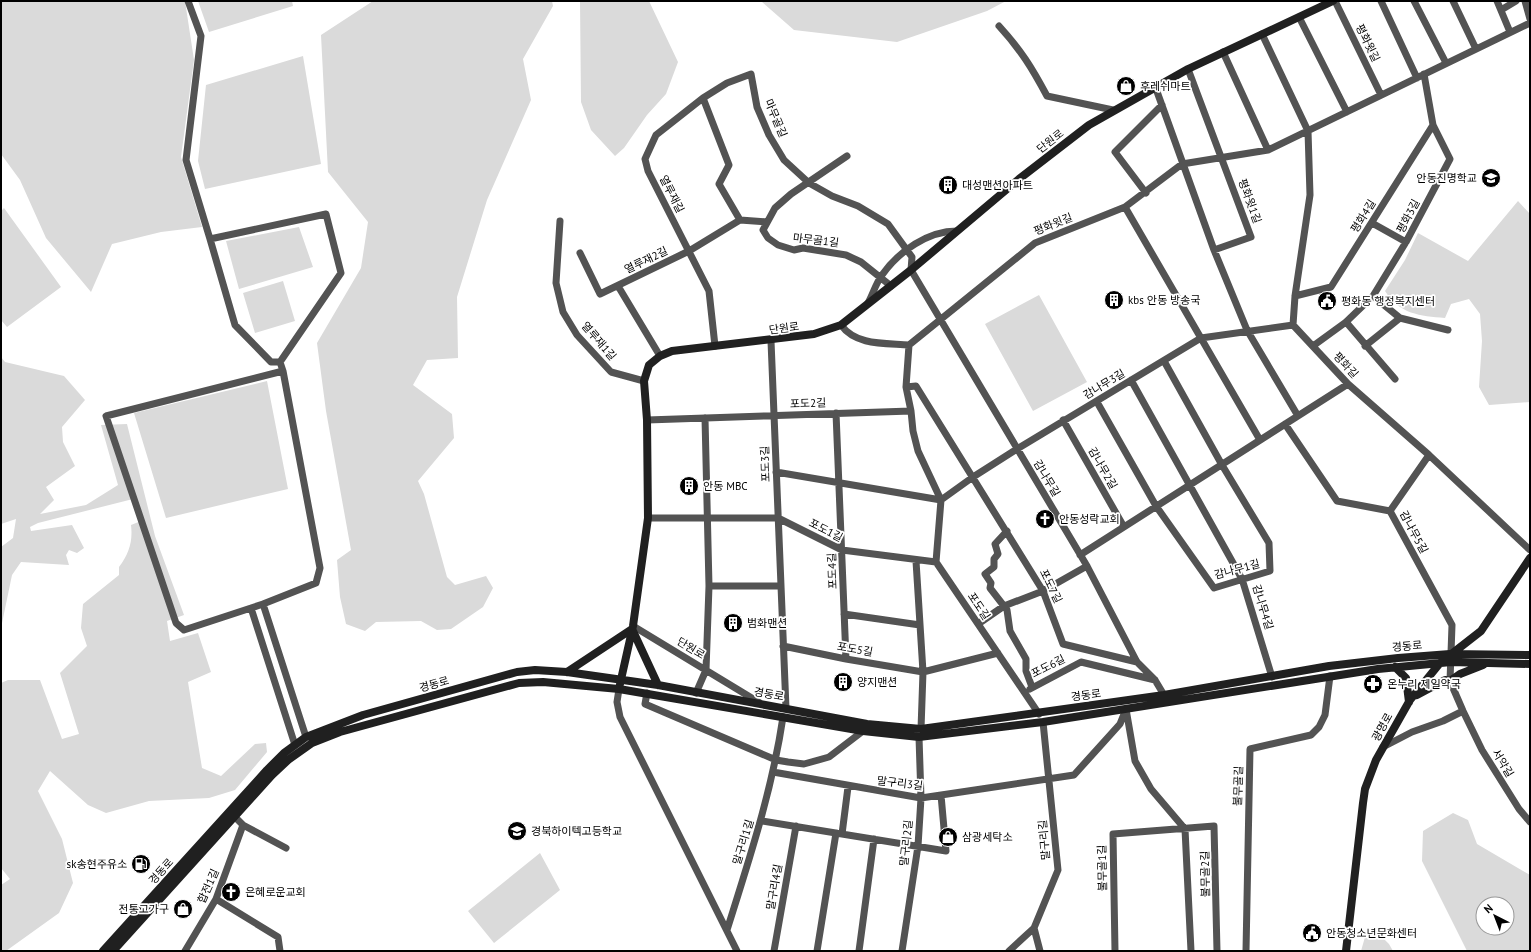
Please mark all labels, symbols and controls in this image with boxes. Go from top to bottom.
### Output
street label: 평화윗길 [1353,22,1383,64]
shop icon: 후레쉬마트 [1115,75,1137,97]
place label: 후레쉬마트 [1140,79,1191,93]
street label: 마무골길 [762,97,790,139]
street label: 단원로 [1034,126,1066,156]
school or university icon: 안동진명학교 [1480,167,1502,189]
place label: 안동진명학교 [1416,171,1477,185]
street label: 열루재길 [657,173,687,215]
building icon: 대성맨션아파트 [937,174,959,196]
street label: 평화윗1길 [1235,177,1265,225]
place label: 대성맨션아파트 [962,178,1033,192]
street label: 평화4길 [1347,197,1379,235]
street label: 평화3길 [1393,197,1423,235]
street label: 평화윗길 [1032,210,1074,238]
street label: 마무골1길 [792,230,840,250]
street label: 열루재2길 [622,244,670,276]
building icon: kbs 안동 방송국 [1103,289,1125,311]
public building icon: 평화동 행정복지센터 [1316,290,1338,312]
place label: kbs 안동 방송국 [1128,293,1200,307]
place label: 평화동 행정복지센터 [1341,294,1435,308]
street label: 열루재1길 [578,319,620,363]
street label: 단원로 [768,319,800,337]
street label: 평화길 [1331,349,1361,381]
street label: 감나무3길 [1080,366,1128,402]
street label: 포도2길 [790,395,826,411]
street label: 감나무2길 [1085,444,1121,492]
street label: 포도3길 [757,446,773,482]
street label: 감나무길 [1031,457,1063,499]
building icon: 안동 MBC [678,475,700,497]
place label: 안동 MBC [703,479,748,493]
church icon: 안동성락교회 [1034,508,1056,530]
street label: 감나무5길 [1397,508,1431,556]
place label: 안동성락교회 [1059,512,1120,526]
street label: 포도1길 [807,516,845,544]
street label: 포도4길 [824,553,840,589]
street label: 감나무1길 [1213,556,1261,582]
street label: 포도7길 [1037,567,1065,605]
street label: 감나무4길 [1250,583,1276,631]
street label: 포도길 [965,589,993,623]
building icon: 범화맨션 [722,612,744,634]
place label: 범화맨션 [747,616,787,630]
street label: 단원로 [674,634,708,662]
street label: 경동로 [1391,638,1423,654]
street label: 포도5길 [836,639,874,659]
street label: 포도6길 [1029,652,1067,680]
building icon: 양지맨션 [832,671,854,693]
street label: 경동로 [417,673,451,695]
pharmacy icon: 온누리 제일약국 [1362,673,1384,695]
place label: 양지맨션 [857,675,897,689]
place label: 온누리 제일약국 [1387,677,1461,691]
street label: 경동로 [753,684,785,704]
street label: 경동로 [1070,686,1102,704]
street label: 광명로 [1369,710,1395,744]
street label: 서악길 [1489,746,1517,780]
street label: 불무골길 [1230,766,1246,806]
street label: 말구리3길 [876,773,924,793]
street label: 말구리1길 [730,818,756,866]
street label: 말구리2길 [897,819,915,867]
street label: 말구리길 [1035,819,1053,861]
school or university icon: 경북하이텍고등학교 [506,820,528,842]
place label: 경북하이텍고등학교 [531,824,622,838]
shop icon: 삼광세탁소 [937,826,959,848]
place label: 삼광세탁소 [962,830,1013,844]
street label: 불무골1길 [1095,845,1109,891]
street label: 불무골2길 [1198,851,1212,897]
fuel station icon: sk송현주유소 [130,853,152,875]
street label: 경동로 [146,855,176,887]
place label: sk송현주유소 [67,857,127,871]
street label: 말구리4길 [763,863,785,911]
street label: 합전1길 [194,867,222,905]
church icon: 은혜로운교회 [220,881,242,903]
place label: 은혜로운교회 [245,885,306,899]
north arrow [1475,896,1515,936]
shop icon: 전통고가구 [172,898,194,920]
text: N [1481,901,1496,916]
place label: 전통고가구 [118,902,169,916]
public building icon: 안동청소년문화센터 [1301,922,1323,944]
place label: 안동청소년문화센터 [1326,926,1417,940]

